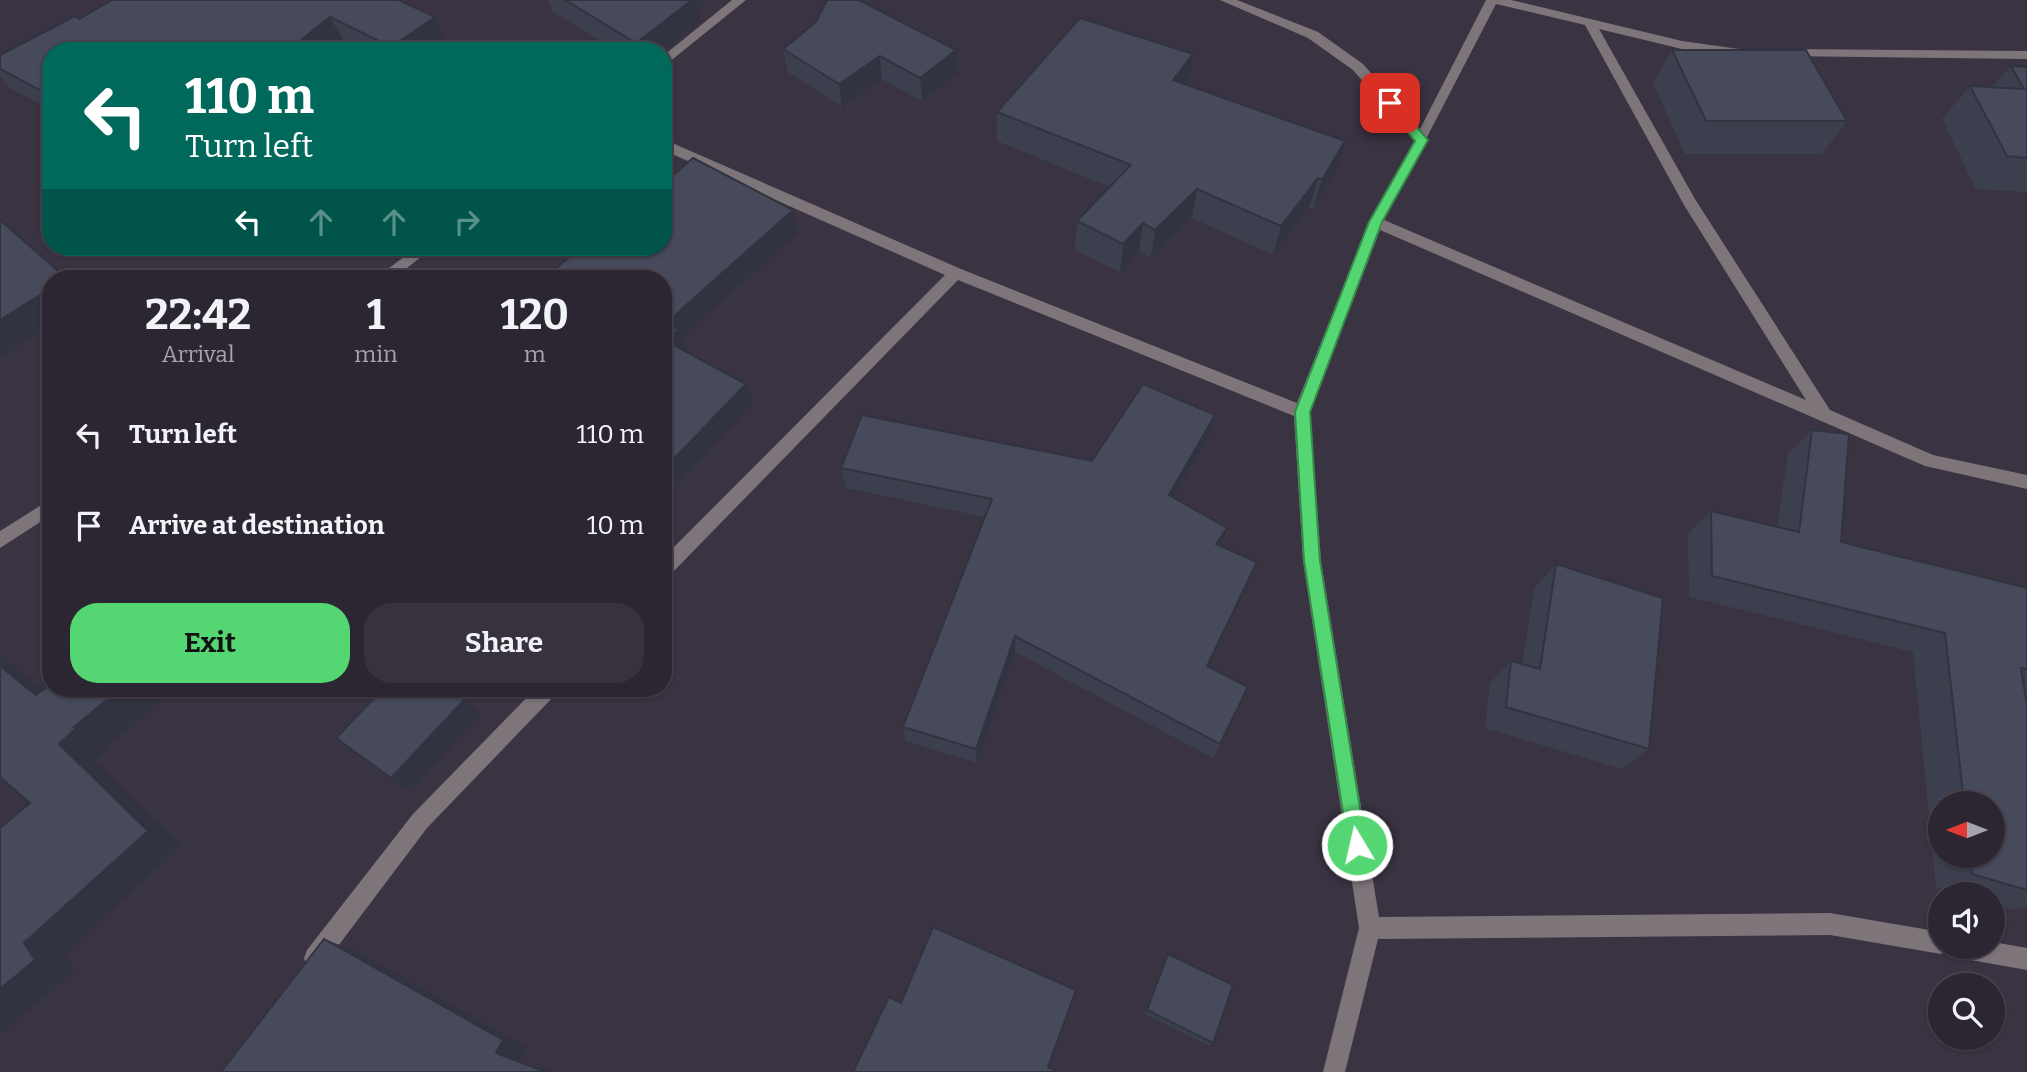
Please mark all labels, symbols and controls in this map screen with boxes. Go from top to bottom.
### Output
text: 110 m [185,67,314,126]
icon: left [70,70,161,161]
pin [1360,73,1420,133]
icon: arrive [1371,84,1409,122]
text: Turn left [185,127,313,165]
icon: left [229,203,267,241]
icon: ahead [302,203,340,241]
icon: ahead [375,203,413,241]
icon: right [448,203,486,241]
text: 22:42 [145,290,251,340]
text: 1 [367,290,385,340]
text: 120 [501,290,569,340]
text: Arrival [162,340,235,368]
text: min [354,340,398,368]
text: m [524,340,546,368]
icon: left [70,416,108,454]
text: Turn left [129,419,237,450]
text: 110 m [576,419,644,450]
icon: arrive [70,507,108,545]
text: Arrive at destination [129,510,384,541]
text: 10 m [587,510,644,541]
button: Exit [70,603,350,683]
button: Share [364,603,644,683]
north arrow [1928,791,2006,868]
map controls [1928,791,2005,1050]
position arrow [1320,808,1394,882]
button: sound [1928,882,2005,959]
button: search [1928,973,2005,1050]

